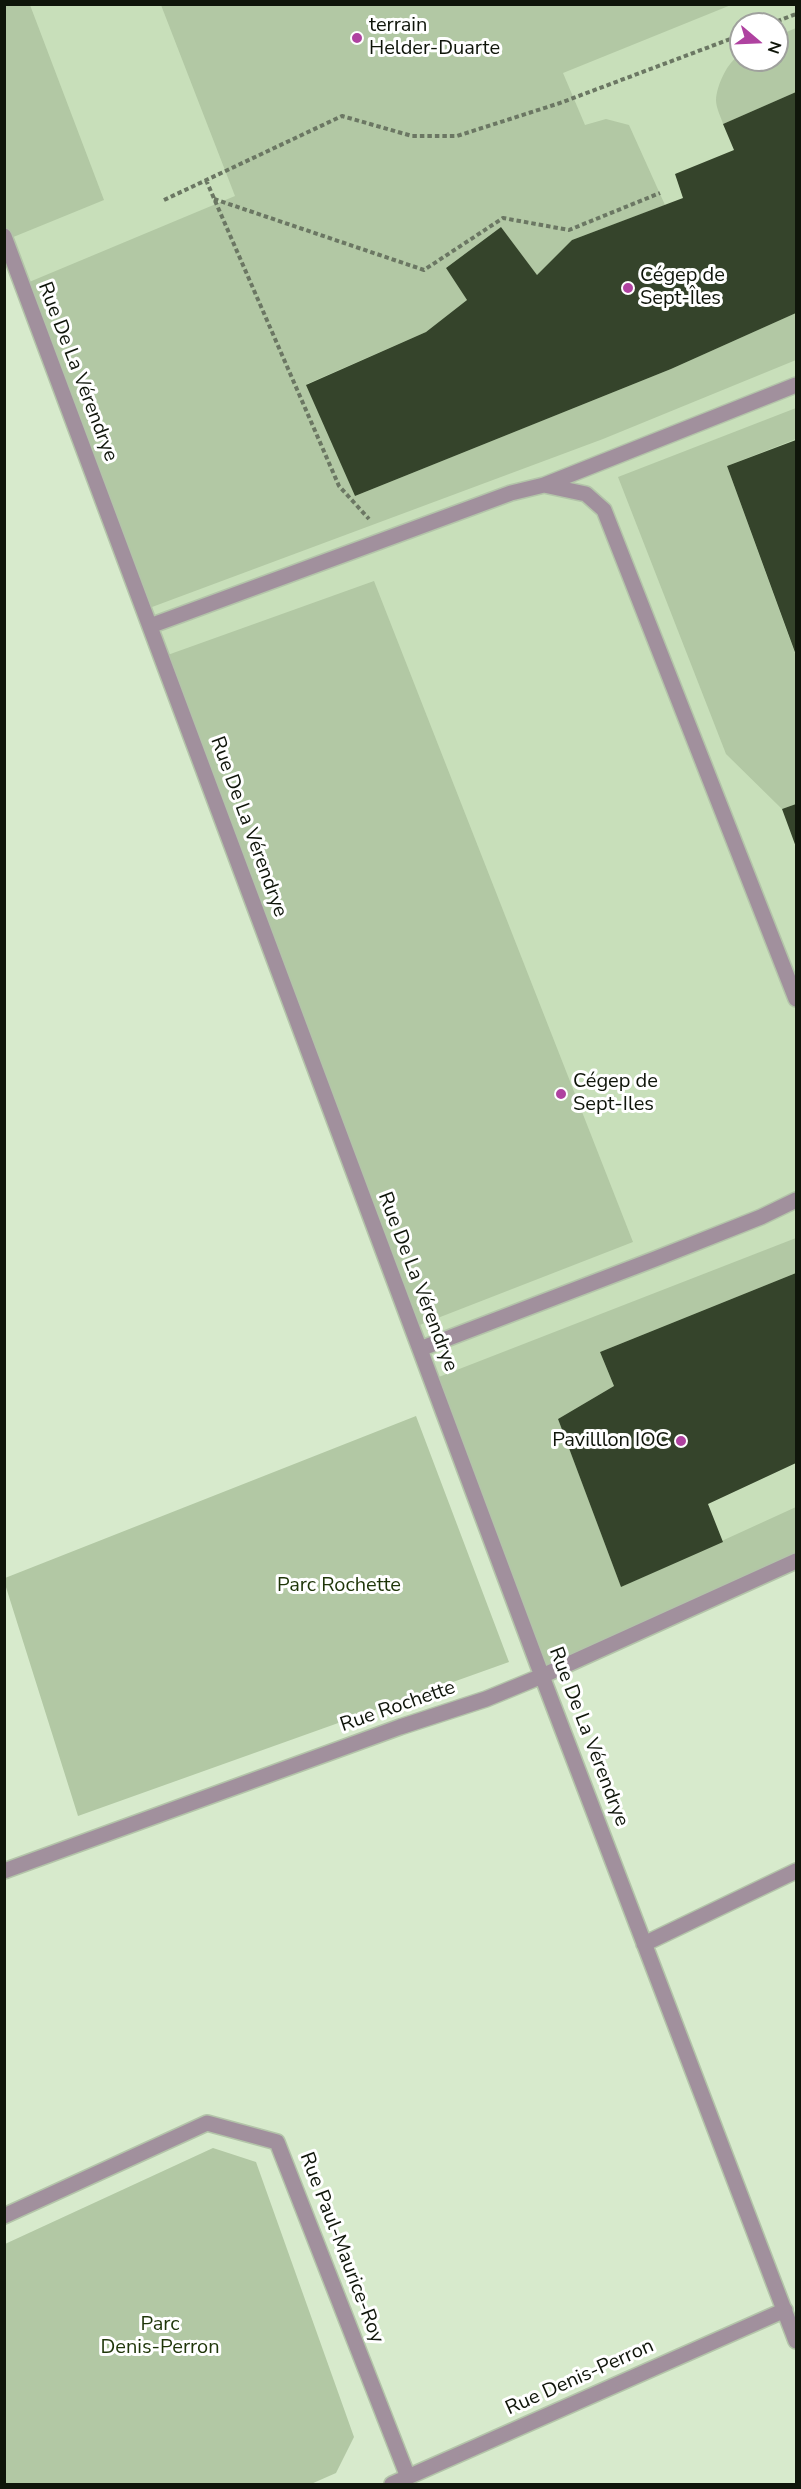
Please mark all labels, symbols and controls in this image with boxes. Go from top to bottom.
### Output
north arrow [729,12,789,72]
place label: terrain Helder-Duarte [369,14,500,61]
marker: terrain Helder-Duarte [350,31,364,45]
text: N [762,38,786,56]
place label: Cégep de Sept-Îles [640,264,725,311]
street label: Rue De La Vérendrye [32,279,122,465]
marker: Cégep de Sept-Îles [621,281,635,295]
street label: Rue De La Vérendrye [204,734,292,920]
place label: Cégep de Sept-Iles [573,1070,658,1117]
marker: Cégep de Sept-Iles [554,1087,568,1101]
street label: Rue De La Vérendrye [372,1189,462,1375]
place label: Pavilllon IOC [552,1429,669,1453]
marker: Pavilllon IOC [674,1434,688,1448]
park label: Parc Rochette [277,1574,401,1598]
street label: Rue De La Vérendrye [543,1644,633,1830]
street label: Rue Rochette [337,1676,459,1738]
street label: Rue Paul-Maurice-Roy [294,2149,388,2347]
park label: Parc Denis-Perron [100,2313,220,2360]
street label: Rue Denis-Perron [502,2335,658,2421]

